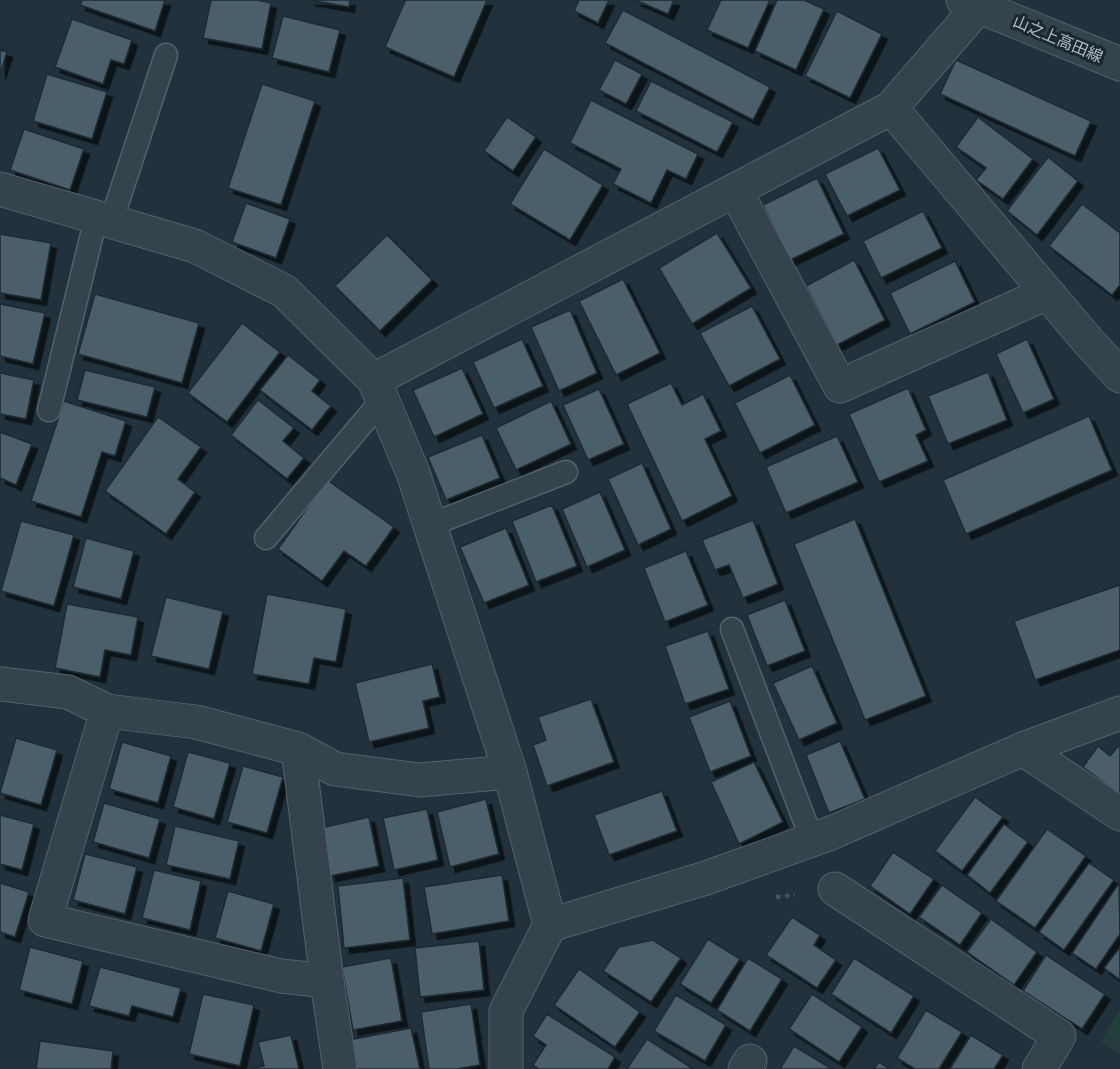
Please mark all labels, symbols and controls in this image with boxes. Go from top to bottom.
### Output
street label: 山之上高田線 [1010,11,1106,67]

